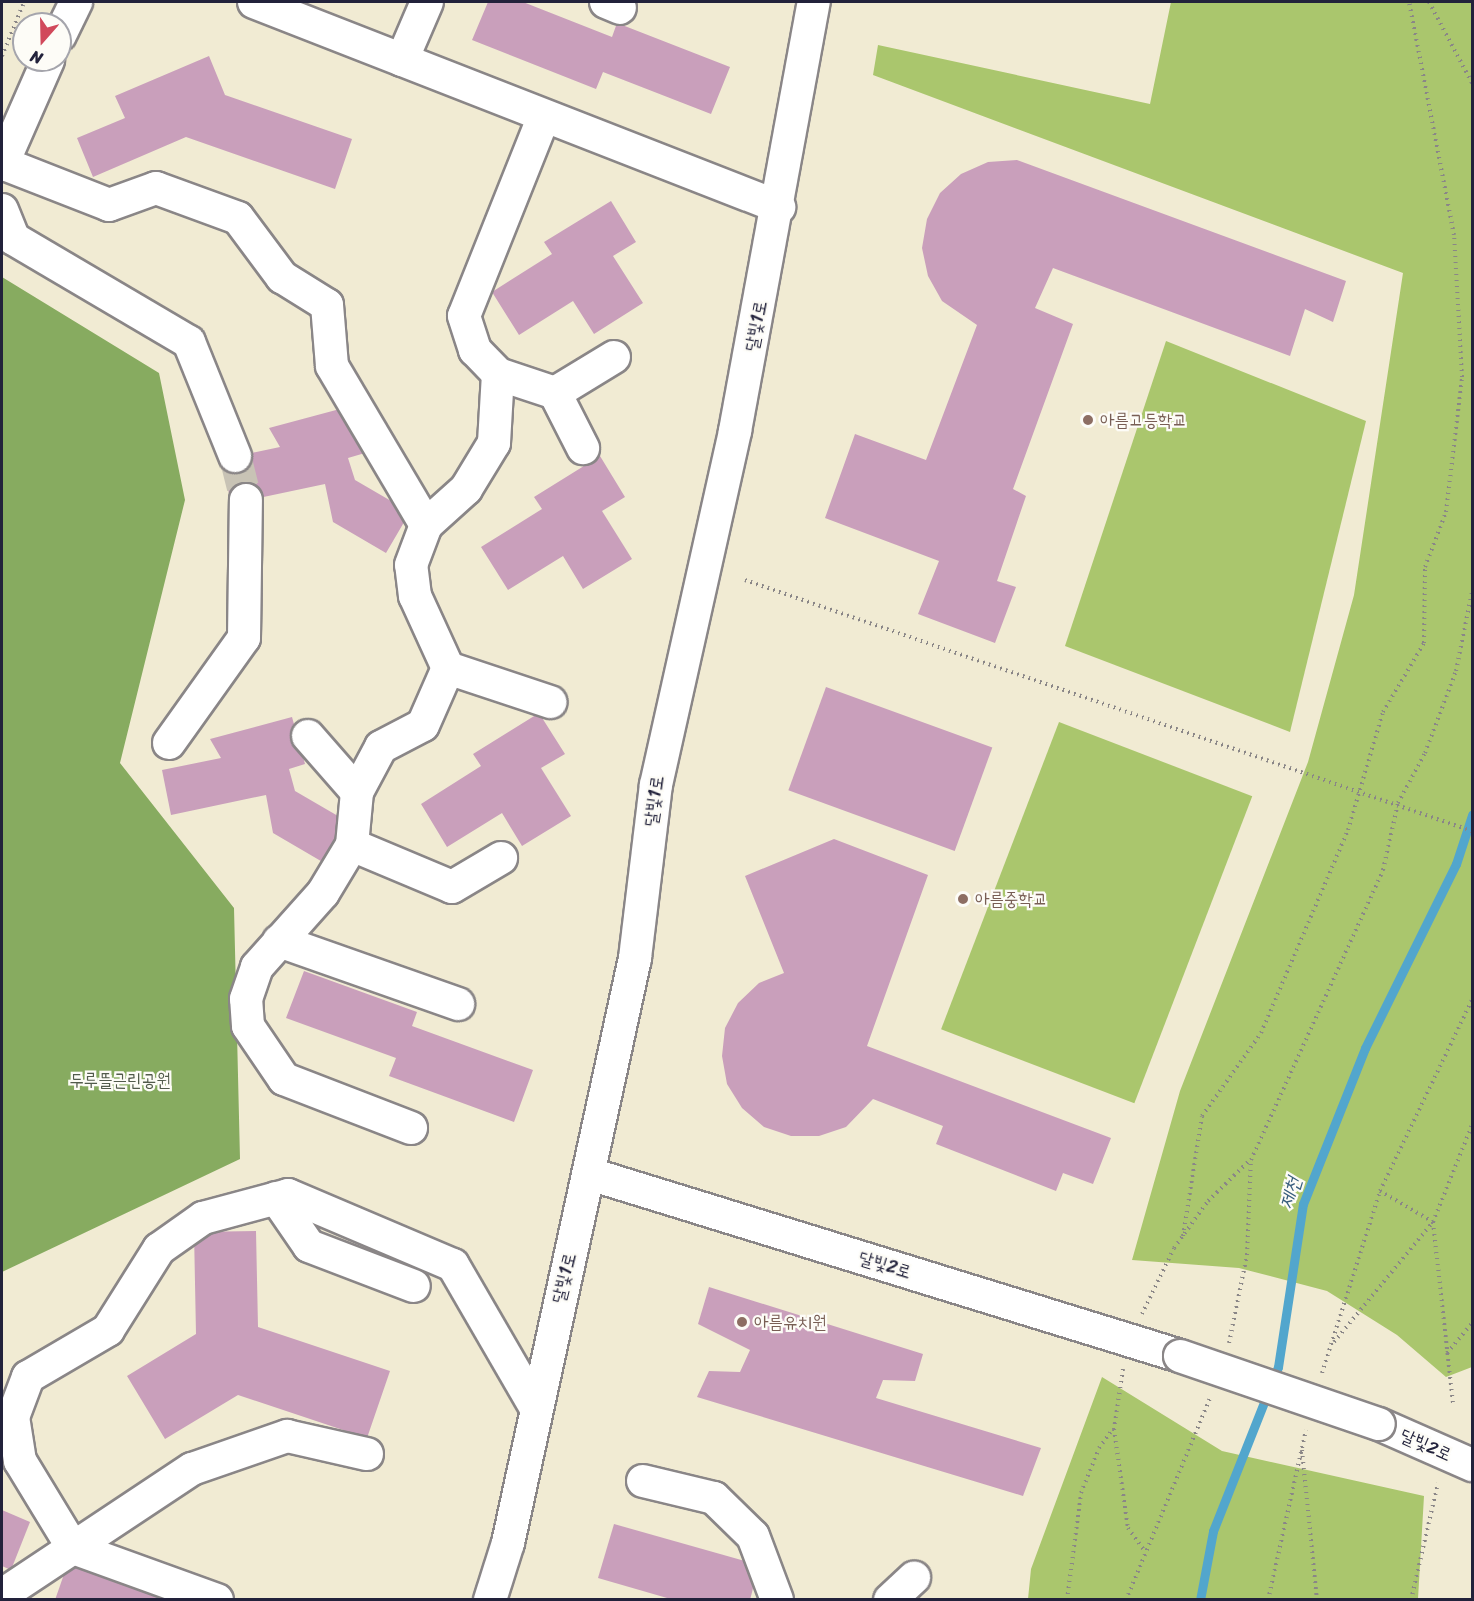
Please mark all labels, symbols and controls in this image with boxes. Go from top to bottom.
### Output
north arrow [12,12,72,72]
text: N [26,42,47,73]
street label: 달빛1로 [741,299,771,353]
place label: 아름고등학교 [1100,409,1187,431]
marker: 아름고등학교 [1081,413,1095,427]
street label: 달빛1로 [640,774,668,828]
place label: 아름중학교 [975,888,1047,910]
marker: 아름중학교 [956,892,970,906]
park label: 두루뜰근린공원 [69,1069,171,1091]
water label: 제천 [1274,1174,1306,1212]
street label: 달빛2로 [856,1247,914,1283]
street label: 달빛1로 [547,1251,581,1305]
place label: 아름유치원 [754,1311,826,1333]
marker: 아름유치원 [735,1315,749,1329]
street label: 달빛2로 [1397,1424,1455,1466]

